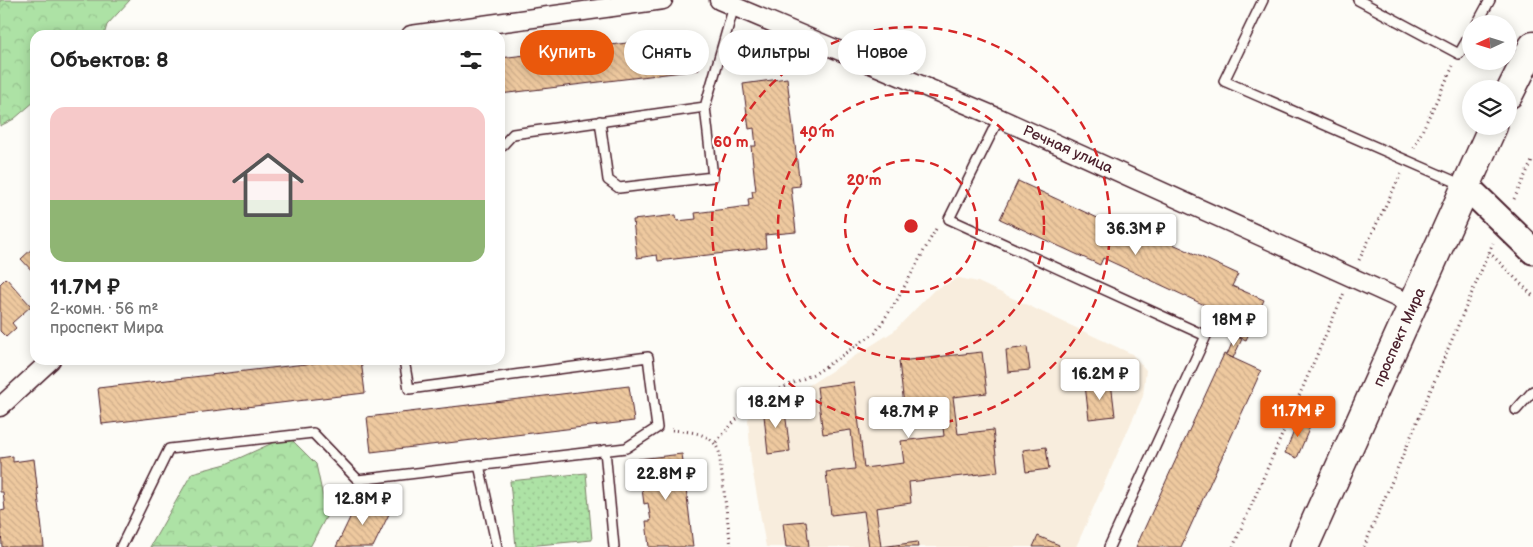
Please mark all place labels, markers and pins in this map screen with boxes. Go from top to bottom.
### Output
pin: 36.3M ₽ [1090,214,1182,256]
centre of rings [902,217,920,235]
pin: 18M ₽ [1199,304,1269,347]
pin: 16.2M ₽ [1054,358,1146,401]
pin: 18.2M ₽ [730,386,822,429]
pin: 48.7M ₽ [863,396,955,439]
pin: 11.7M ₽ [1252,396,1344,438]
pin: 22.8M ₽ [620,458,712,501]
pin: 12.8M ₽ [317,484,409,526]

